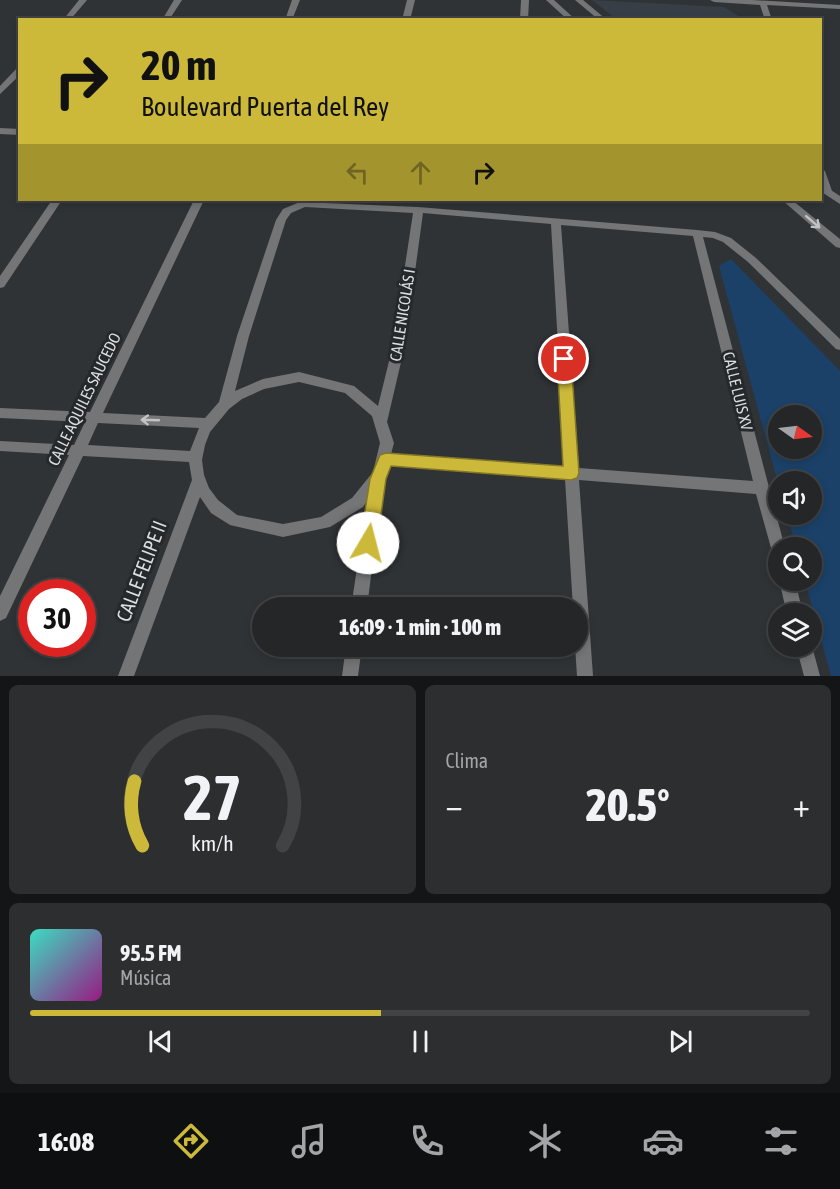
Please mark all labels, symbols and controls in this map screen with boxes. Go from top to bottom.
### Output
text: 20 m [141,41,216,89]
icon: right [42,42,120,120]
text: Boulevard Puerta del Rey [141,91,389,122]
icon: left [341,156,374,189]
icon: ahead [404,156,437,189]
icon: right [467,156,500,189]
one-way arrow [805,215,820,229]
street label: CALLE NICOLÁS I [386,268,418,362]
street label: CALLE AQUILES SAUCEDO [44,330,124,468]
pin [538,333,589,384]
icon: arrive [547,342,580,375]
street label: CALLE LUIS XV [720,350,756,432]
north arrow [768,405,822,459]
map controls [768,405,822,657]
one-way arrow [140,415,160,426]
button: sound [768,471,822,525]
position arrow [336,511,400,575]
street label: CALLE FELIPE II [111,517,171,625]
button: search [768,537,822,591]
speed limit sign: 30 [18,579,96,657]
button: layers [768,603,822,657]
text: 16:09 · 1 min · 100 m [339,614,501,640]
text: Clima [446,749,488,772]
text: 27 [183,762,242,833]
text: 20.5° [586,779,670,831]
text: − [446,786,463,824]
text: + [793,786,810,824]
text: km/h [191,832,234,857]
text: 95.5 FM [120,940,182,966]
text: Música [120,966,171,989]
icon: previous [144,1025,177,1058]
icon: pause [404,1025,437,1058]
icon: next [664,1025,697,1058]
icon: directions [170,1120,212,1162]
icon: music [288,1120,330,1162]
icon: phone [406,1120,448,1162]
icon: climate [524,1120,566,1162]
icon: car [642,1120,684,1162]
icon: filters [760,1120,802,1162]
text: 16:08 [38,1126,94,1157]

